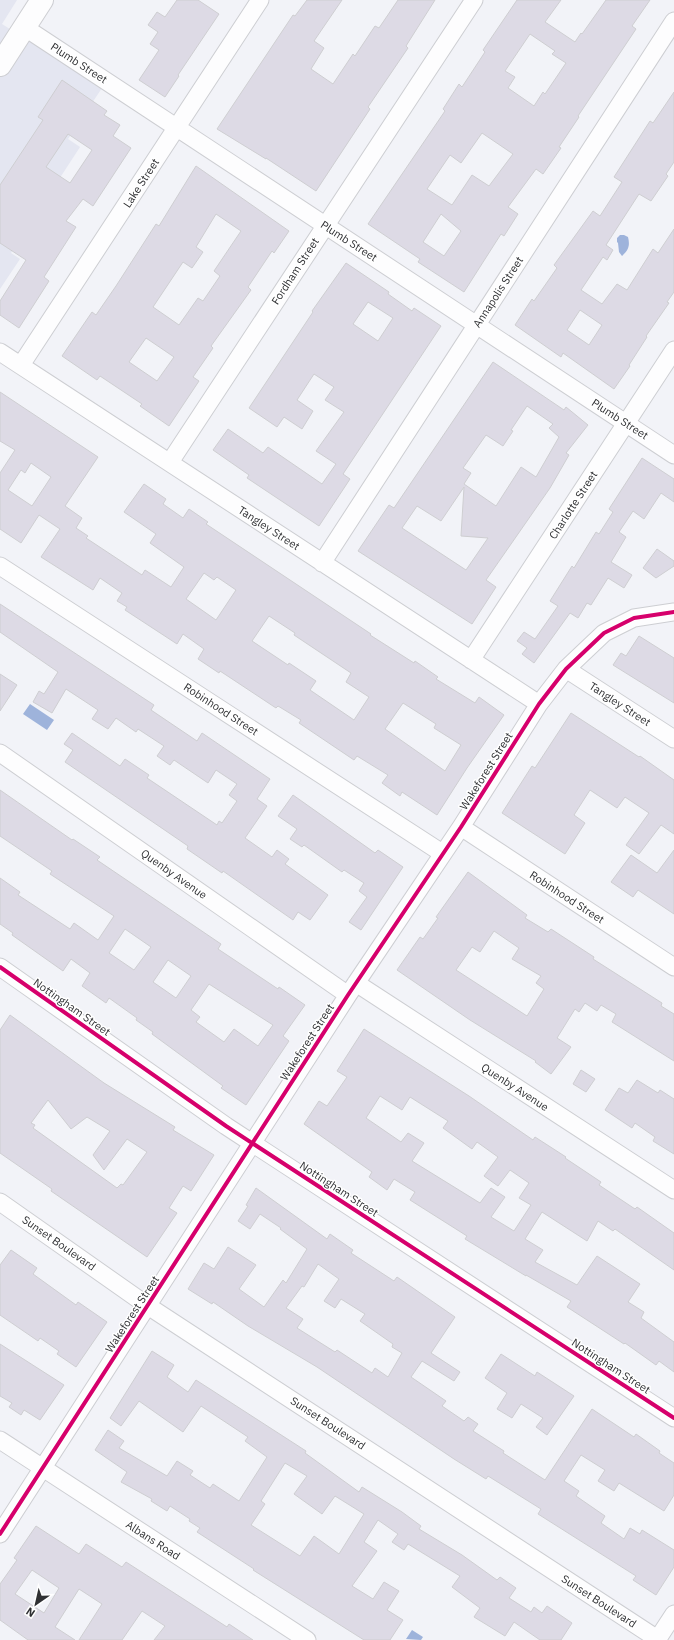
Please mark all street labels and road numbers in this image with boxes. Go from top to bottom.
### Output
street label: Plumb Street [48,40,110,87]
street label: Lake Street [120,156,162,210]
street label: Plumb Street [318,218,380,265]
street label: Fordham Street [268,235,322,307]
street label: Annapolis Street [470,254,526,330]
street label: Plumb Street [589,396,651,443]
street label: Charlotte Street [546,468,600,542]
street label: Tangley Street [236,503,303,553]
street label: Tangley Street [587,679,654,729]
street label: Robinhood Street [181,680,261,738]
street label: Wakeforest Street [457,730,516,812]
street label: Quenby Avenue [138,846,210,902]
street label: Robinhood Street [527,868,607,926]
street label: Nottingham Street [31,975,113,1039]
street label: Wakeforest Street [277,1001,337,1083]
street label: Quenby Avenue [479,1060,551,1114]
street label: Nottingham Street [297,1158,381,1220]
street label: Sunset Boulevard [19,1212,99,1274]
street label: Wakeforest Street [102,1273,162,1355]
street label: Nottingham Street [569,1335,653,1397]
street label: Sunset Boulevard [288,1393,368,1453]
street label: Albans Road [123,1517,183,1563]
street label: Sunset Boulevard [559,1571,639,1631]

